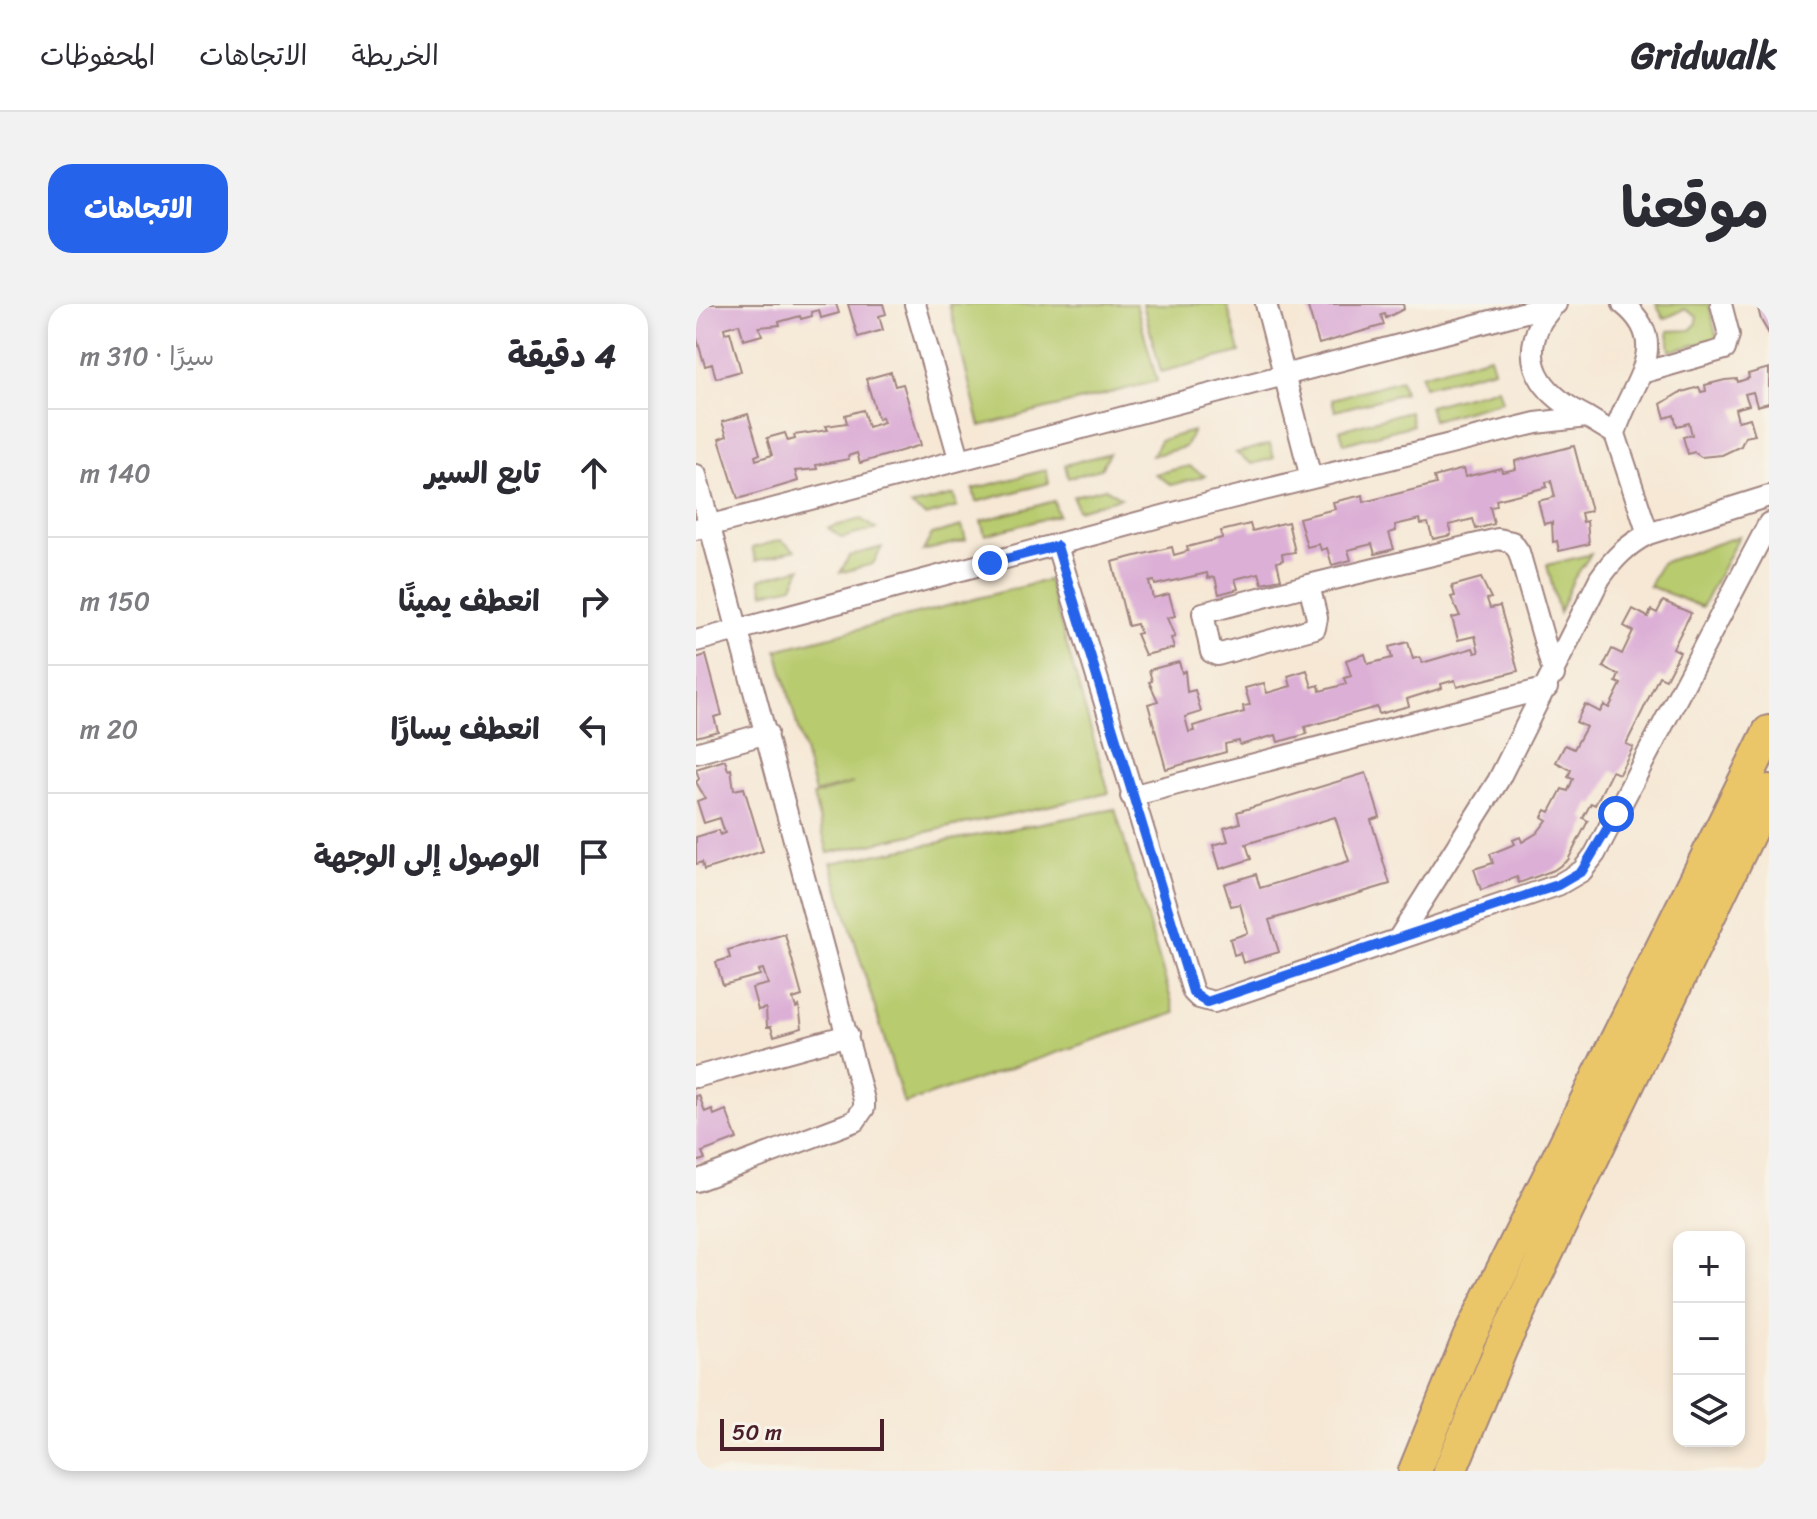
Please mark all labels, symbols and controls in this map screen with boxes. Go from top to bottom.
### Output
text: Gridwalk [1631,22,1777,89]
text: المحفوظات [40,31,155,80]
text: الاتجاهات [199,31,307,80]
text: الخريطة [351,31,439,80]
text: موقعنا [1621,159,1769,258]
button: الاتجاهات [48,164,228,253]
text: 4 دقيقة [507,326,616,386]
text: سيرًا · 310 m [80,333,214,379]
text: تابع السير [425,446,540,500]
text: 140 m [80,450,151,496]
icon: ahead [572,451,616,495]
route end [972,545,1008,581]
text: انعطف يمينًا [398,574,540,628]
text: 150 m [80,578,150,624]
icon: right [572,579,616,623]
text: انعطف يسارًا [390,702,540,756]
text: 20 m [80,706,138,752]
icon: left [572,707,616,751]
route start [1598,796,1634,832]
text: الوصول إلى الوجهة [313,830,540,884]
icon: arrive [572,835,616,879]
map controls [1673,1231,1745,1447]
button: + [1673,1231,1745,1303]
button: − [1673,1303,1745,1375]
button: layers [1673,1375,1745,1447]
text: 50 m [732,1413,782,1452]
scale bar [720,1415,884,1451]

